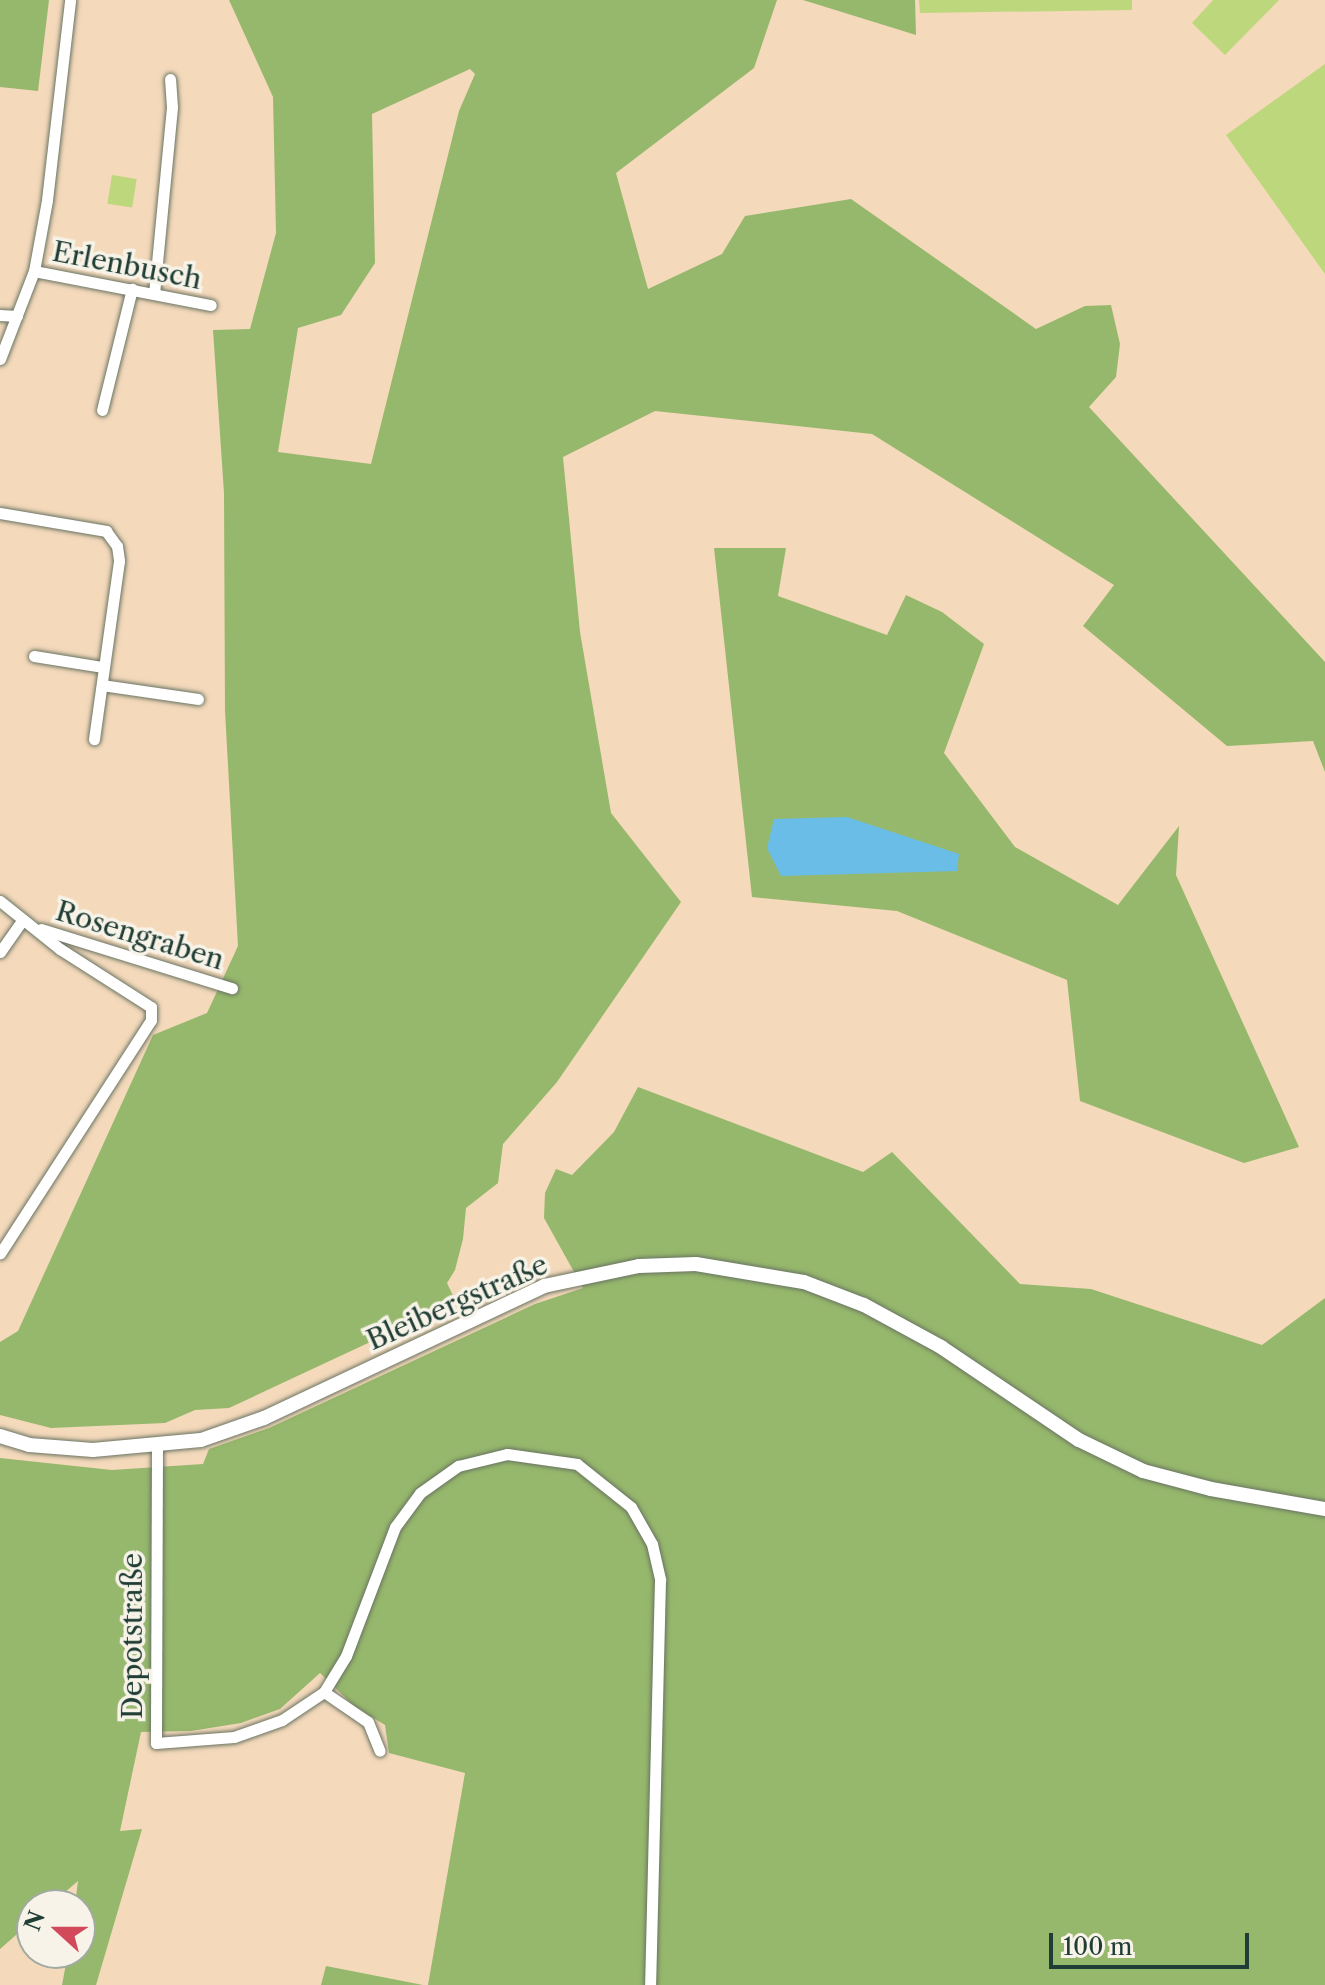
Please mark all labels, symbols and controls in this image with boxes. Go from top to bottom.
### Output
street label: Erlenbusch [50,234,204,296]
street label: Rosengraben [52,893,228,977]
street label: Bleibergstraße [361,1247,553,1357]
street label: Depotstraße [115,1553,149,1719]
north arrow [16,1889,96,1969]
text: N [19,1907,51,1935]
scale bar [1053,1917,1253,1967]
text: 100 m [1063,1932,1132,1961]

